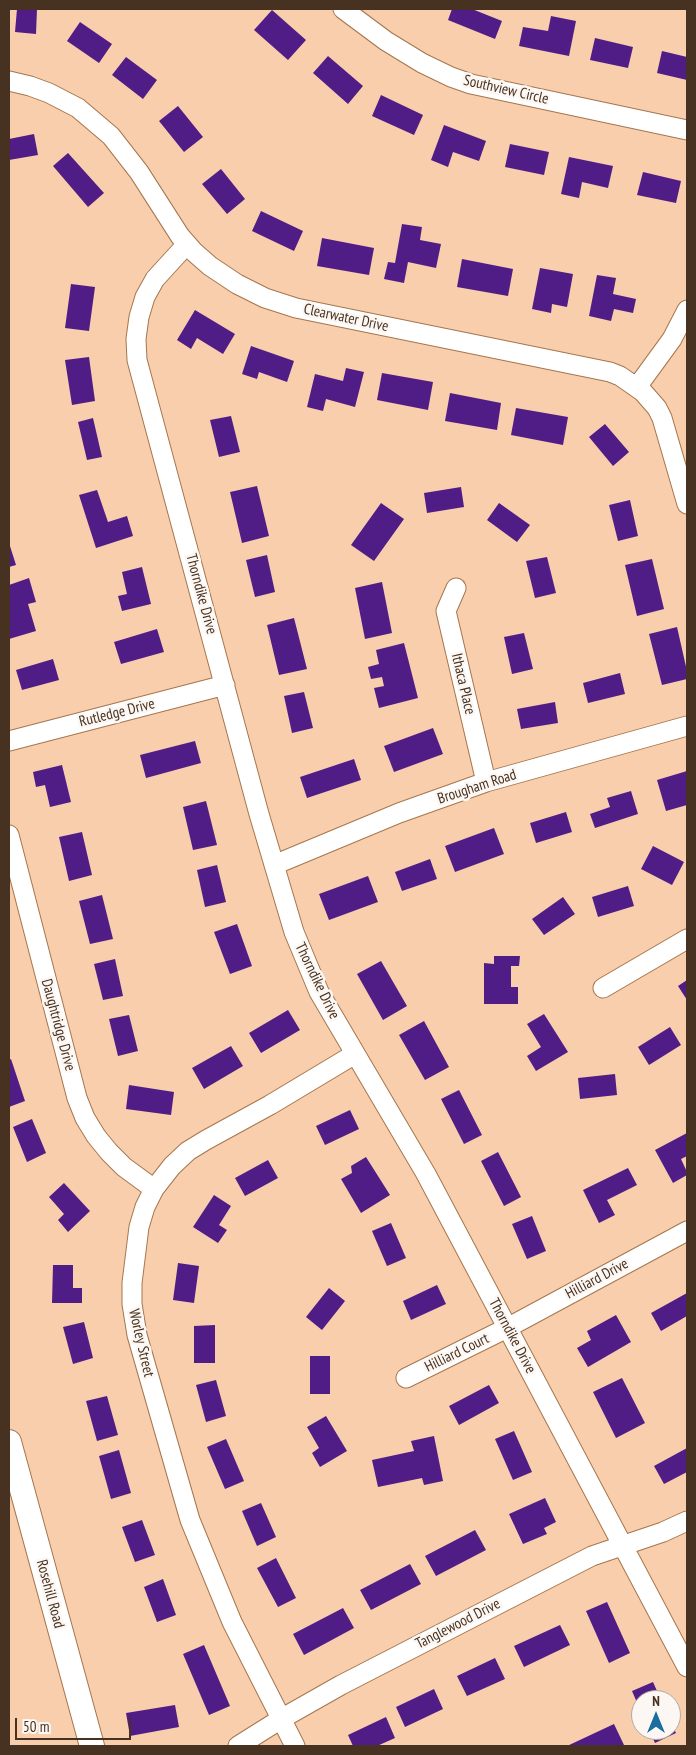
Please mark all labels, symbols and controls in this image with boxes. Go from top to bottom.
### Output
street label: Southview Circle [462,71,550,109]
street label: Clearwater Drive [302,300,390,336]
street label: Thorndike Drive [182,552,220,636]
street label: Ithaca Place [447,652,479,716]
street label: Rutledge Drive [77,695,157,731]
street label: Brougham Road [435,766,519,808]
street label: Thorndike Drive [291,940,343,1022]
street label: Daughtridge Drive [37,977,79,1073]
street label: Hilliard Drive [562,1255,632,1303]
street label: Thorndike Drive [485,1295,539,1377]
street label: Worley Street [124,1307,158,1379]
street label: Hilliard Court [422,1330,492,1376]
street label: Rosehill Road [32,1558,68,1630]
street label: Tanglewood Drive [413,1595,503,1653]
north arrow [631,1690,681,1740]
text: N [652,1692,660,1710]
scale bar [18,1708,134,1740]
text: 50 m [23,1717,49,1736]

